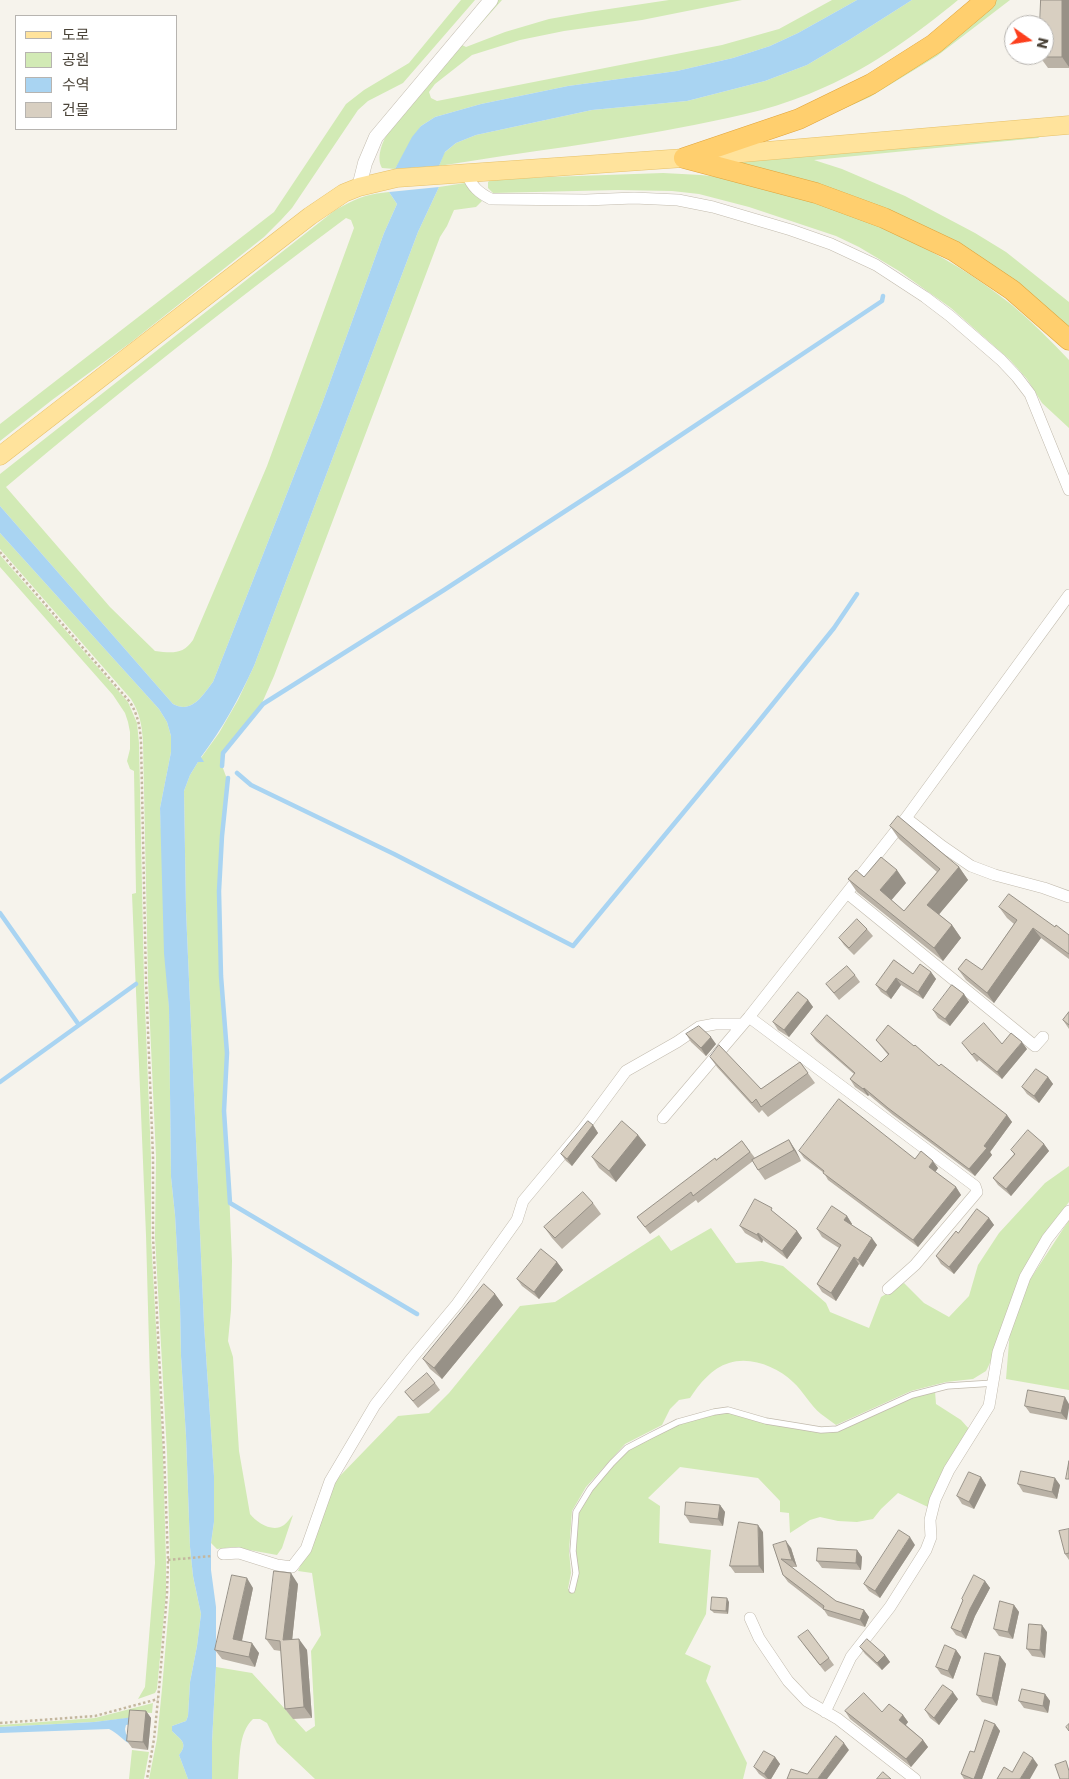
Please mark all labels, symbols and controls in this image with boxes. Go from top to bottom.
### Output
legend [15,15,178,130]
north arrow [1004,15,1054,65]
text: 도로 [62,24,90,45]
text: N [1032,36,1054,51]
text: 공원 [62,49,90,70]
text: 수역 [62,74,90,95]
text: 건물 [62,99,90,120]

